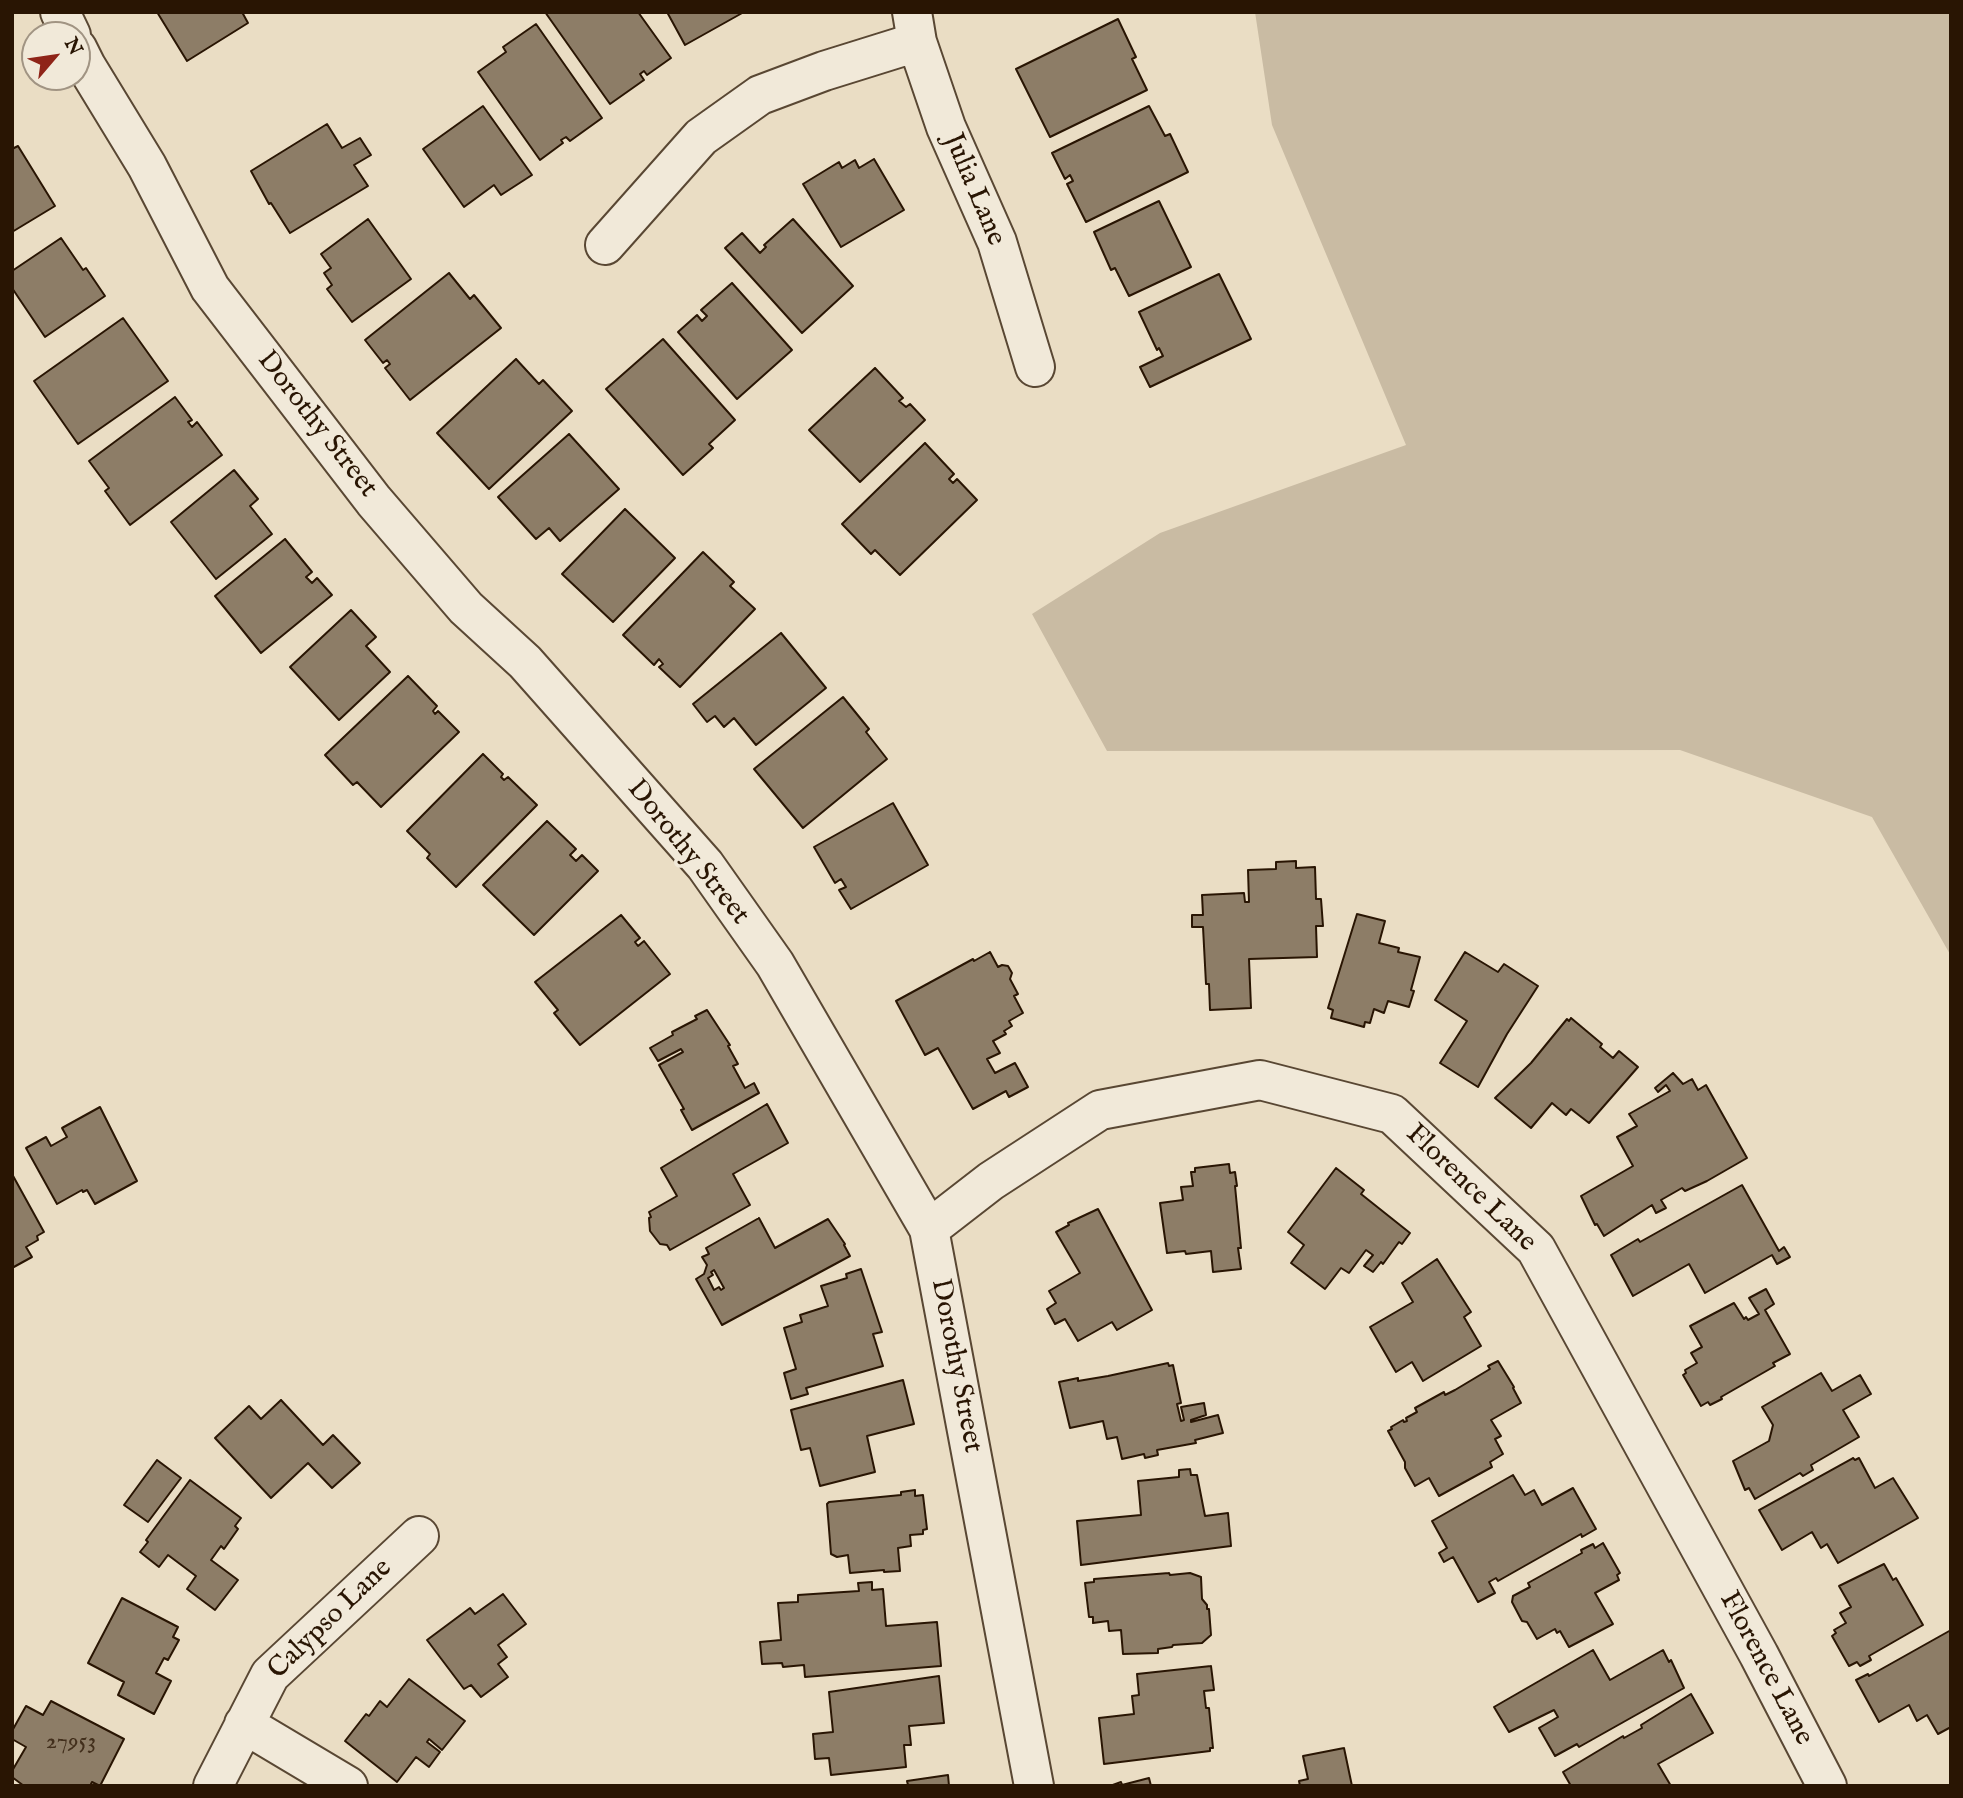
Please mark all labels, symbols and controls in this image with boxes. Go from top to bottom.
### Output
north arrow [21,21,91,91]
text: N [58,34,87,60]
street label: Julia Lane [934,129,1012,251]
street label: Dorothy Street [248,345,384,505]
street label: Dorothy Street [618,774,756,932]
street label: Florence Lane [1398,1118,1542,1260]
street label: Dorothy Street [922,1276,988,1456]
street label: Calypso Lane [262,1553,400,1687]
street label: Florence Lane [1710,1586,1820,1752]
house number: 27953 [46,1729,96,1757]

